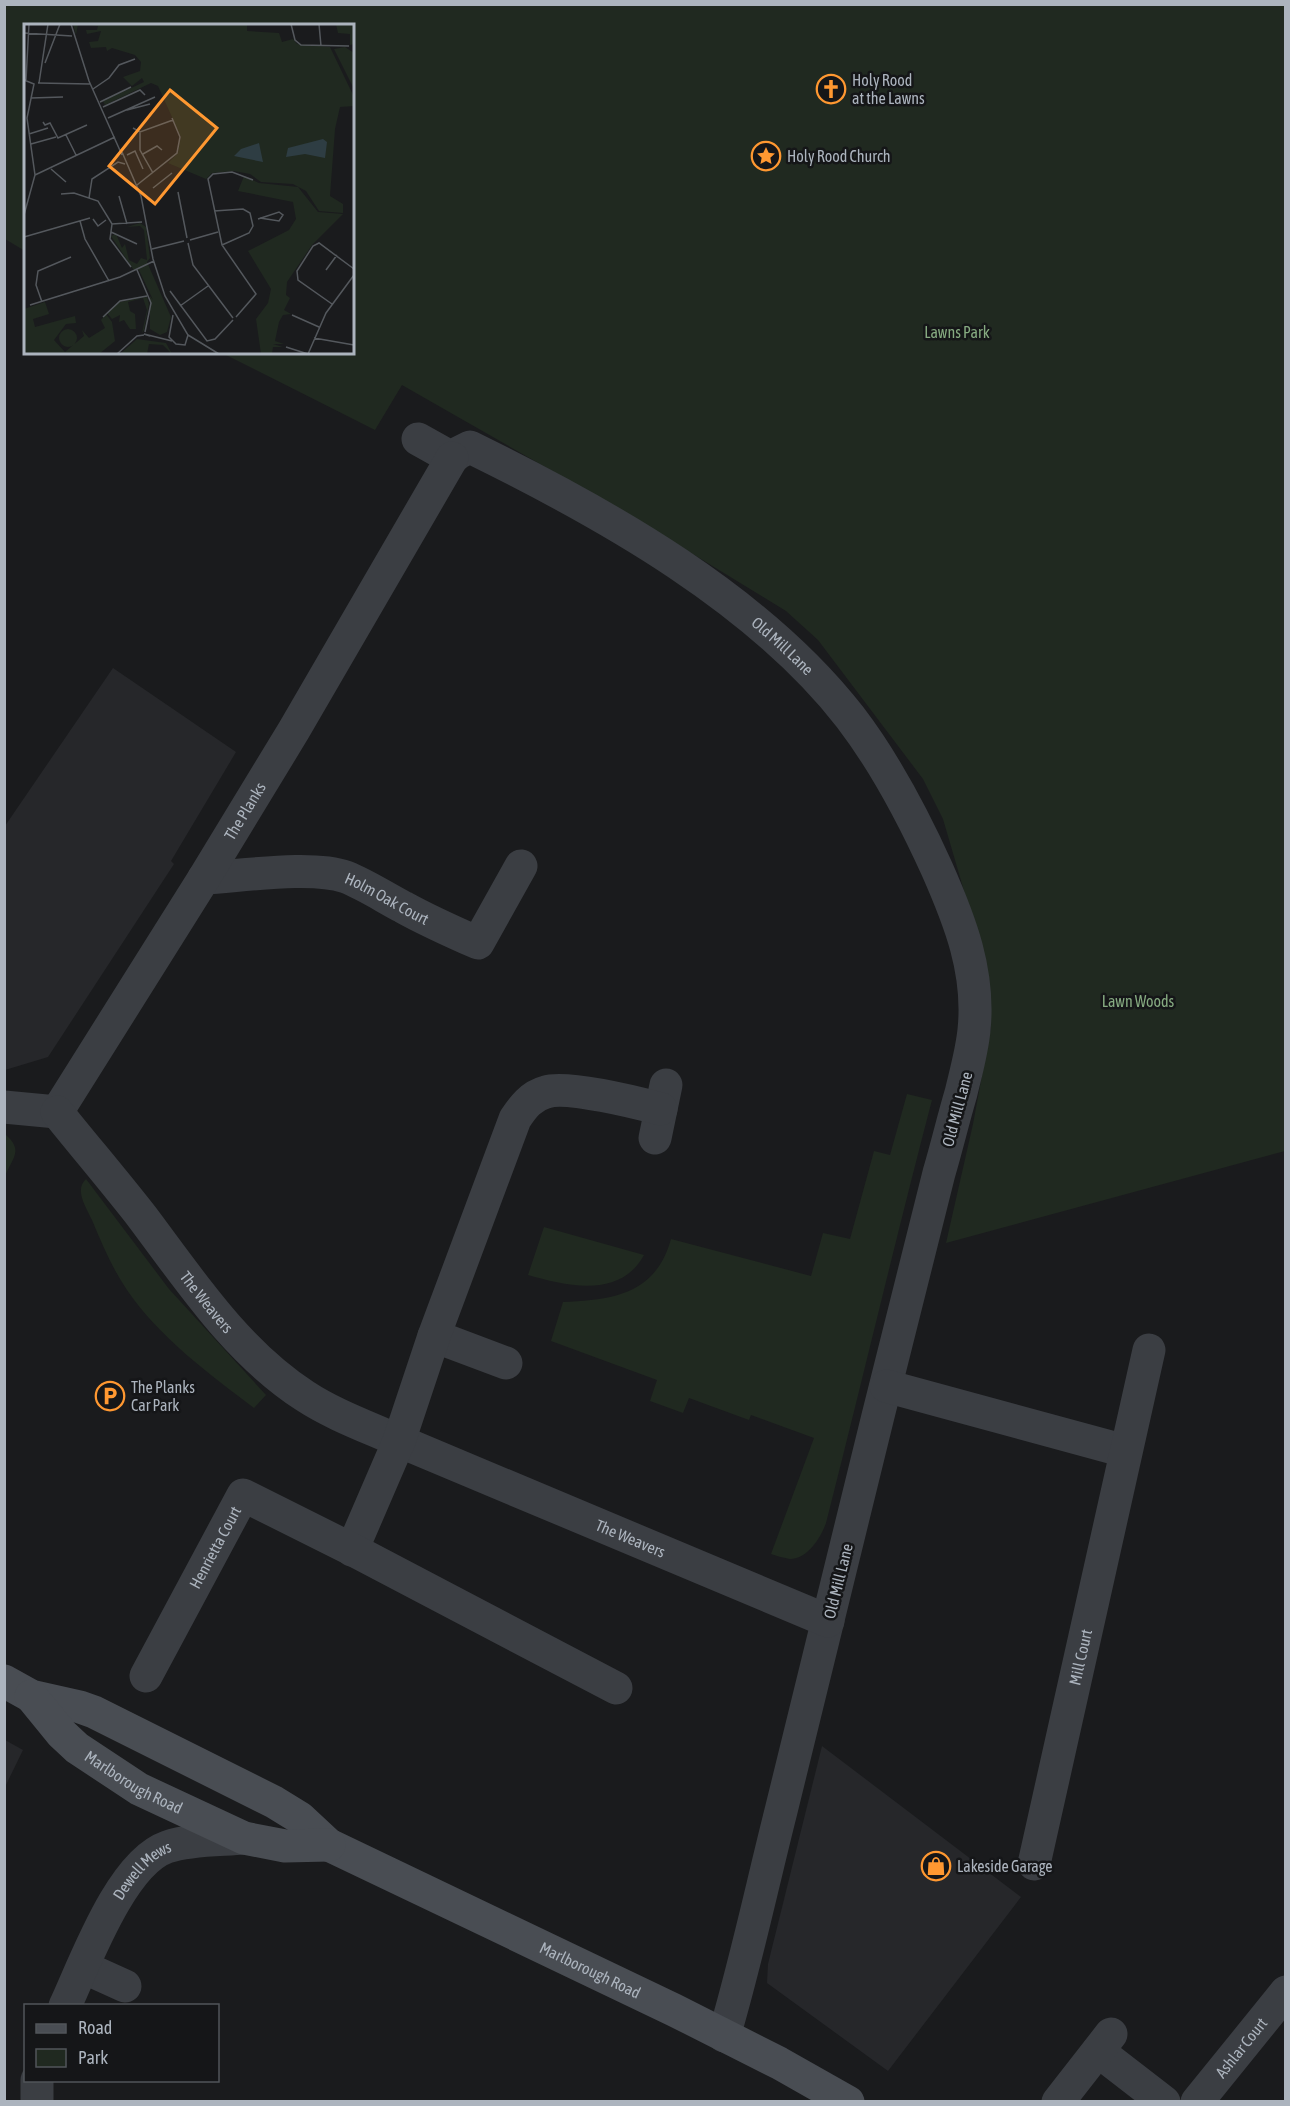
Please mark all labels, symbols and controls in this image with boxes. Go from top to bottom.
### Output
inset map [24,24,354,354]
place label: Holy Rood at the Lawns [852,71,925,107]
church icon: Holy Rood at the Lawns [815,73,847,105]
place icon: Holy Rood Church [750,140,782,172]
place label: Holy Rood Church [787,147,891,166]
park label: Lawns Park [924,323,990,341]
street label: Old Mill Lane [748,613,817,678]
street label: The Planks [220,779,269,843]
street label: Holm Oak Court [342,869,432,928]
park label: Lawn Woods [1102,992,1175,1010]
street label: Old Mill Lane [938,1070,976,1148]
street label: The Weavers [177,1268,237,1337]
place label: The Planks Car Park [131,1378,195,1414]
parking icon: The Planks Car Park [94,1380,126,1412]
street label: Henrietta Court [186,1503,244,1591]
street label: The Weavers [593,1516,668,1561]
street label: Old Mill Lane [820,1541,856,1621]
street label: Mill Court [1065,1627,1095,1687]
street label: Marlborough Road [82,1747,185,1817]
street label: Dewell Mews [109,1837,174,1903]
shop icon: Lakeside Garage [920,1850,952,1882]
place label: Lakeside Garage [957,1857,1053,1876]
street label: Marlborough Road [537,1938,644,2002]
legend [24,2004,219,2082]
street label: Ashlar Court [1212,2014,1271,2081]
text: Road [78,2017,112,2038]
text: Park [78,2047,108,2068]

